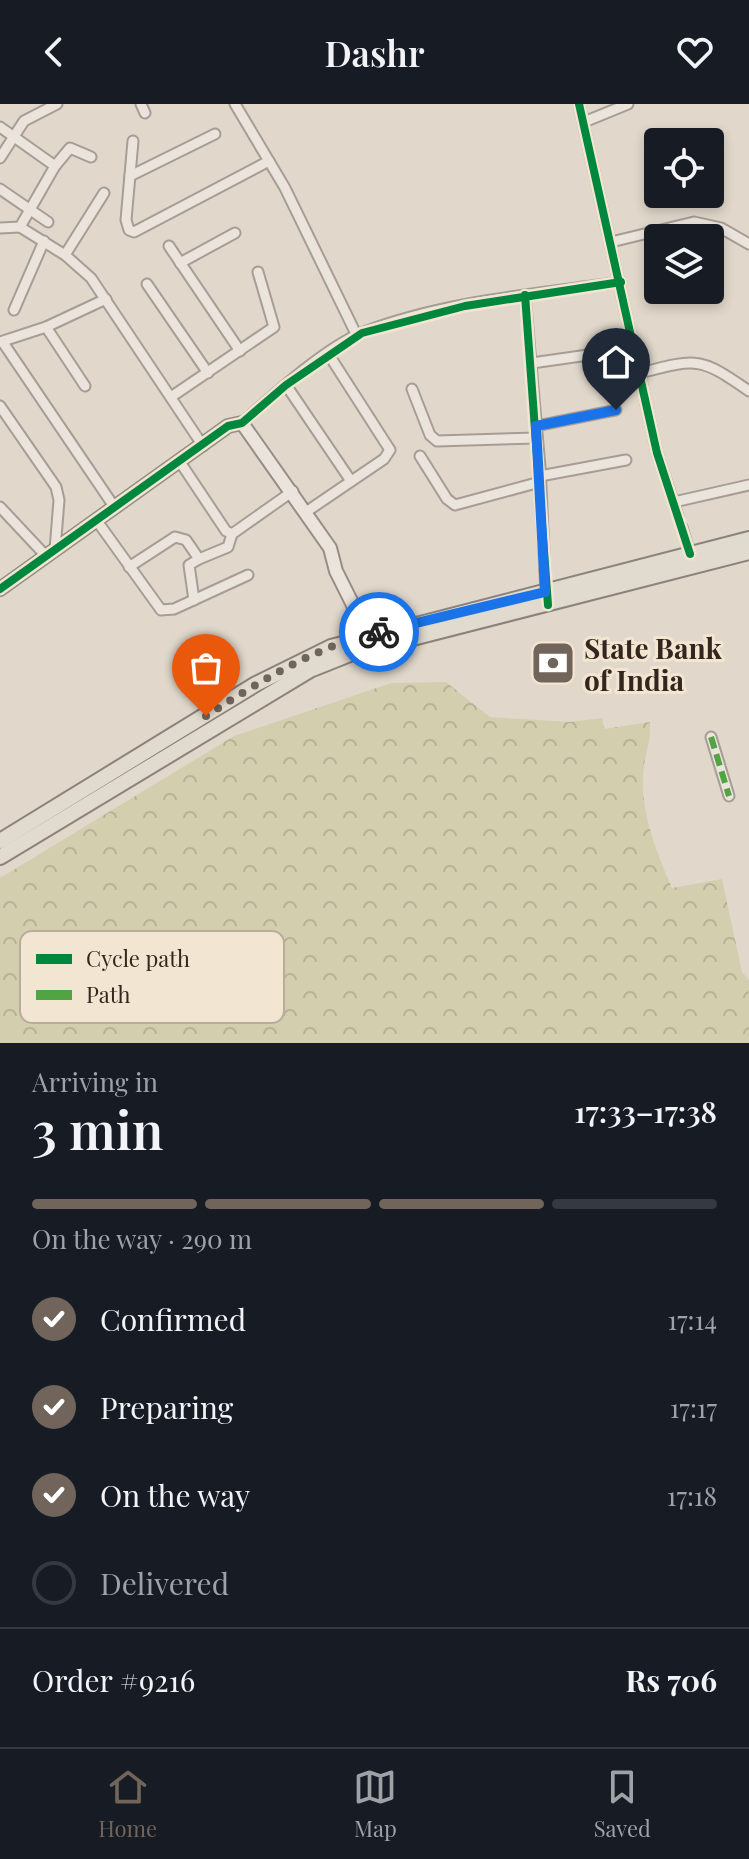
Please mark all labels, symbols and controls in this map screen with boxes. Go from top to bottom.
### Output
text: Dashr [324,28,425,76]
icon: back [32,30,76,74]
icon: heart [673,30,717,74]
map controls [644,128,724,304]
button: locate [644,128,724,208]
button: layers [644,224,724,304]
pin [582,328,650,410]
icon: home [594,340,638,384]
courier [339,592,419,672]
icon: bike [357,610,401,654]
place label: State Bank of India [584,629,723,698]
pin [172,634,240,716]
bank icon: State Bank of India [529,639,577,687]
icon: bag [184,646,228,690]
legend [20,931,284,1023]
text: Cycle path [86,943,190,973]
text: Path [86,979,130,1009]
text: Arriving in [32,1064,158,1099]
text: 17:33–17:38 [574,1091,717,1131]
text: 3 min [32,1094,163,1163]
text: On the way · 290 m [32,1221,252,1256]
icon: check [32,1297,76,1341]
text: Confirmed [100,1299,246,1339]
text: 17:14 [667,1302,717,1337]
icon: check [32,1385,76,1429]
text: Preparing [100,1387,233,1427]
text: 17:17 [670,1390,717,1425]
icon: check [32,1473,76,1517]
text: On the way [100,1475,250,1515]
text: 17:18 [667,1478,717,1513]
text: Delivered [100,1563,229,1603]
text: Order #9216 [32,1660,195,1700]
text: Rs 706 [626,1660,717,1700]
tab: Home [98,1765,157,1843]
tab: Map [353,1765,397,1843]
tab: Saved [594,1765,651,1843]

